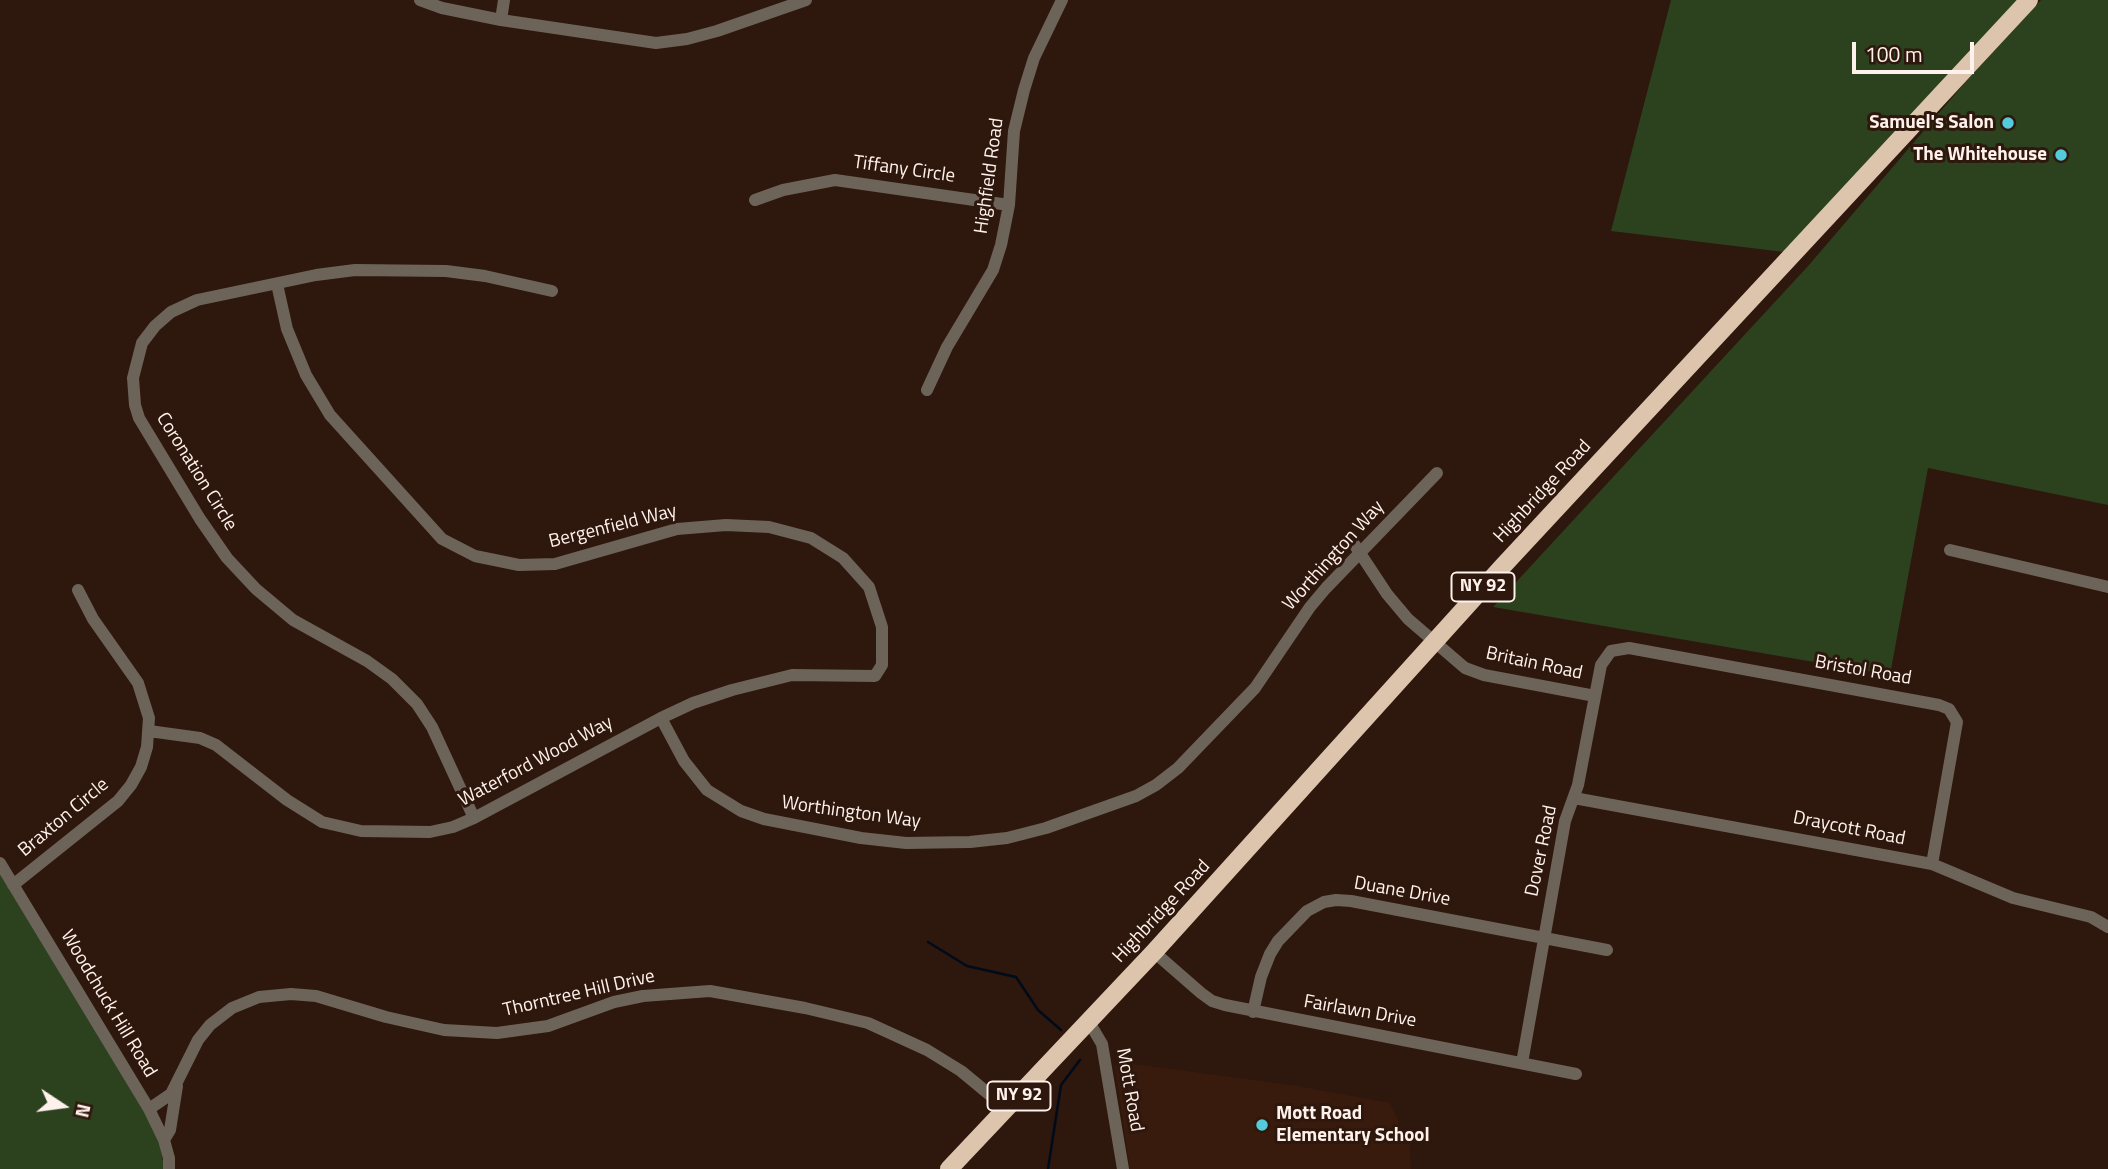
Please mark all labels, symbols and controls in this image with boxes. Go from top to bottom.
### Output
scale bar [1856,28,1979,72]
text: 100 m [1865,38,1922,70]
place label: Samuel's Salon [1869,112,1994,134]
marker: Samuel's Salon [2000,115,2016,131]
street label: Highfield Road [971,117,1009,235]
place label: The Whitehouse [1913,144,2047,166]
marker: The Whitehouse [2053,147,2069,163]
street label: Tiffany Circle [851,152,957,188]
street label: Coronation Circle [151,409,241,535]
street label: Highbridge Road [1490,436,1596,548]
street label: Worthington Way [1279,496,1389,616]
street label: Bergenfield Way [547,500,679,554]
road number: NY 92 [1452,572,1514,602]
street label: Britain Road [1484,643,1584,685]
street label: Bristol Road [1813,651,1913,691]
street label: Waterford Wood Way [455,712,617,812]
street label: Braxton Circle [14,774,114,862]
street label: Worthington Way [780,792,922,834]
street label: Dover Road [1521,803,1563,899]
street label: Draycott Road [1791,807,1907,851]
street label: Highbridge Road [1109,856,1215,968]
street label: Duane Drive [1352,872,1452,912]
street label: Woodchuck Hill Road [55,926,161,1082]
street label: Thorntree Hill Drive [501,965,657,1023]
street label: Fairlawn Drive [1302,991,1418,1033]
street label: Mott Road [1110,1046,1148,1134]
north arrow [28,1071,98,1141]
road number: NY 92 [988,1082,1050,1111]
text: N [68,1101,100,1121]
place label: Mott Road Elementary School [1276,1103,1430,1147]
marker: Mott Road Elementary School [1254,1117,1270,1133]

